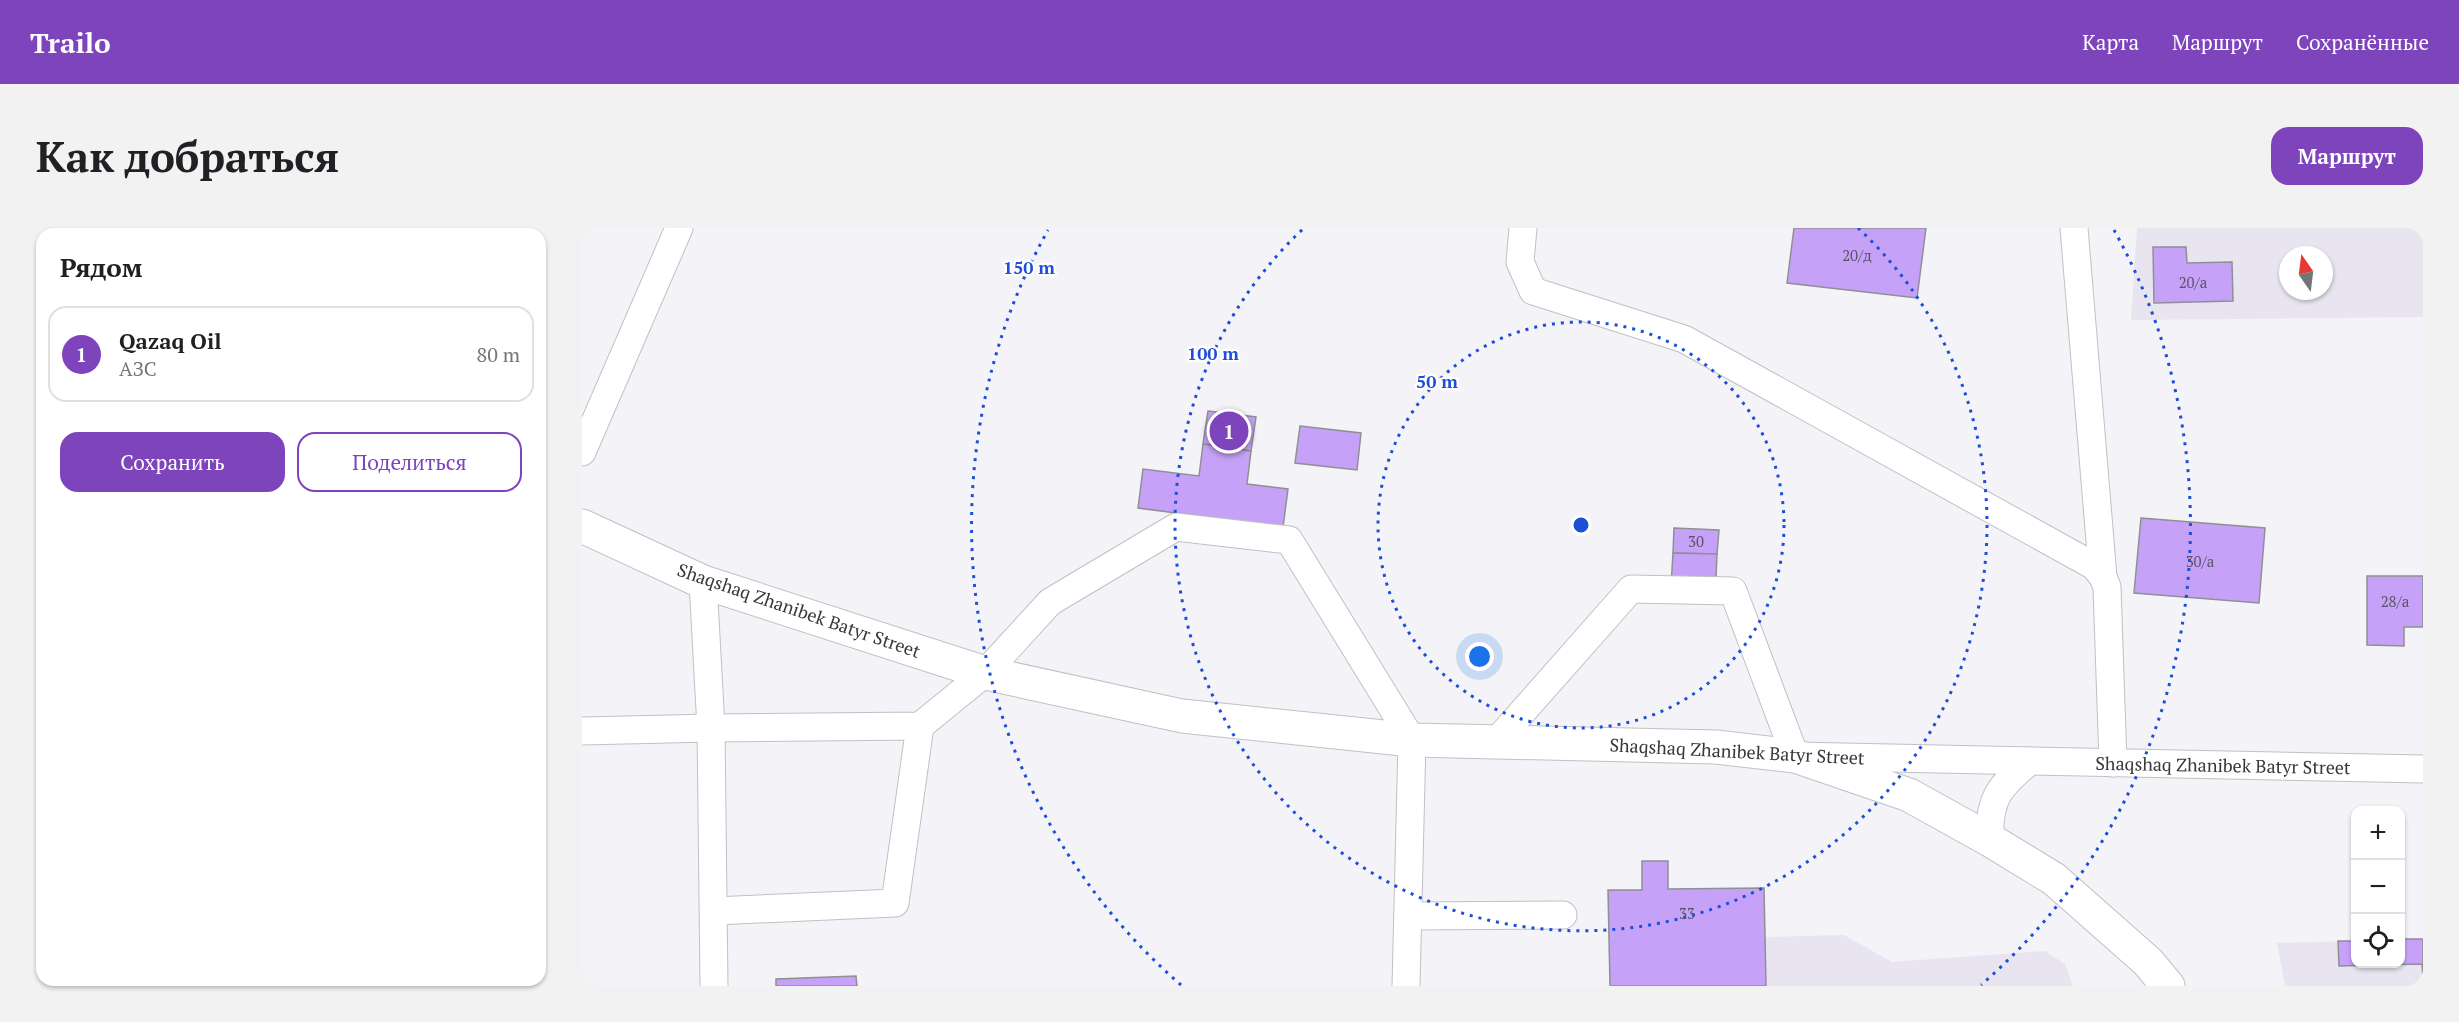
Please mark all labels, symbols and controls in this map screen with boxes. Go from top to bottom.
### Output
text: Trailo [30,24,111,61]
text: Карта [2082,28,2139,56]
text: Маршрут [2172,28,2263,56]
text: Сохранённые [2296,28,2429,56]
button: Маршрут [2271,127,2423,185]
text: Как добраться [36,128,339,184]
house number: 20/д [1842,245,1872,265]
north arrow [2279,246,2333,300]
text: Рядом [60,250,143,284]
text: 150 m [1003,255,1055,279]
house number: 20/а [2179,272,2208,292]
text: Qazaq Oil [119,326,222,355]
text: 1 [76,341,87,368]
text: 80 m [477,341,520,368]
text: 100 m [1187,341,1239,365]
text: АЗС [119,355,157,382]
text: 50 m [1416,369,1458,393]
pin: 1 [1210,408,1248,454]
button: Сохранить [60,432,285,492]
button: Поделиться [297,432,522,492]
centre of rings [1571,515,1591,535]
house number: 30 [1688,531,1704,551]
house number: 30/а [2186,551,2215,571]
street label: Shaqshaq Zhanibek Batyr Street [674,557,924,663]
house number: 28/а [2381,591,2410,611]
your location [1465,642,1494,671]
street label: Shaqshaq Zhanibek Batyr Street [1609,732,1865,770]
street label: Shaqshaq Zhanibek Batyr Street [2095,751,2351,779]
map controls [2351,806,2405,968]
button: + [2351,806,2405,860]
button: − [2351,860,2405,914]
house number: 33 [1679,903,1695,923]
button: locate [2351,914,2405,968]

